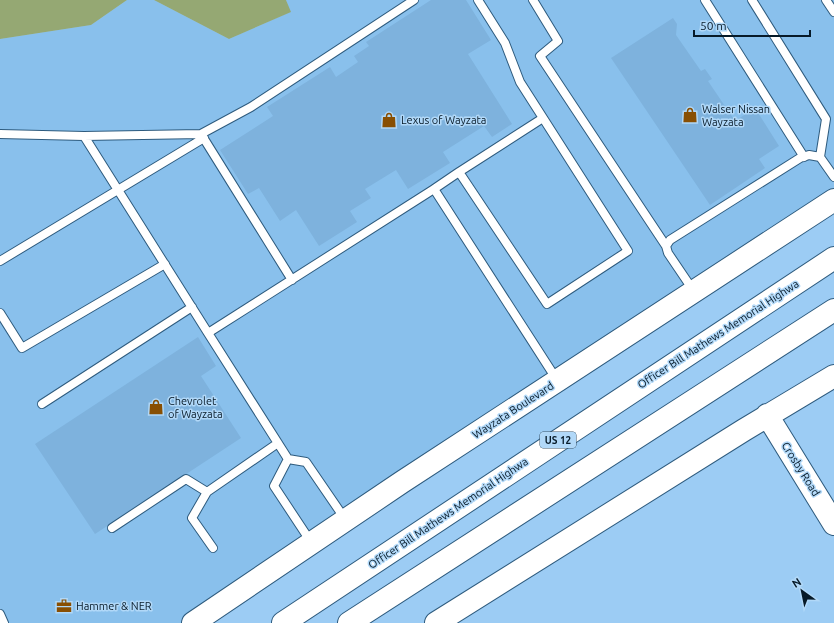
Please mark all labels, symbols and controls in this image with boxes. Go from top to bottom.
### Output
scale bar [694,12,810,38]
text: 50 m [700,19,727,32]
place label: Walser Nissan Wayzata [702,103,770,128]
shop icon: Walser Nissan Wayzata [681,106,699,124]
shop icon: Lexus of Wayzata [380,111,398,129]
place label: Lexus of Wayzata [401,114,487,126]
street label: Officer Bill Mathews Memorial Highwa [635,277,801,391]
street label: Wayzata Boulevard [470,379,556,441]
place label: Chevrolet of Wayzata [168,395,223,420]
shop icon: Chevrolet of Wayzata [147,398,165,416]
road number: US 12 [540,432,576,448]
street label: Crosby Road [780,440,822,498]
street label: Officer Bill Mathews Memorial Highwa [366,455,530,571]
north arrow [782,571,822,611]
text: N [790,575,803,590]
office icon: Hammer & NER [55,597,73,615]
place label: Hammer & NER [76,600,152,612]

